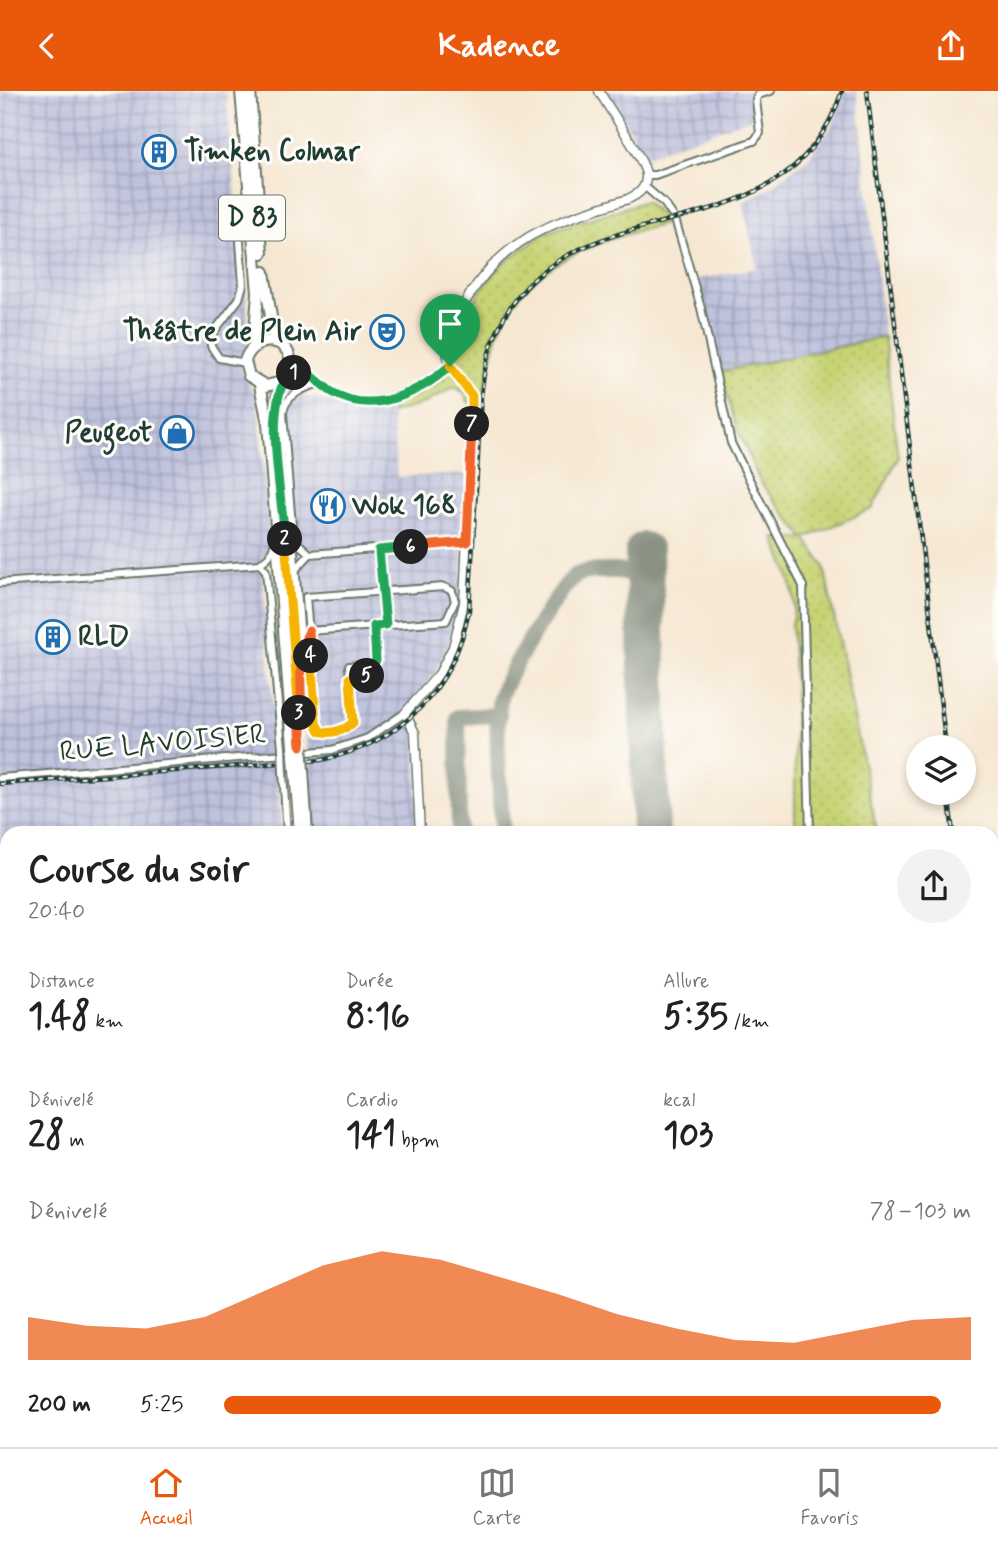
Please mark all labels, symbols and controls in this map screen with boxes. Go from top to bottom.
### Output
text: Kadence [438,25,560,67]
icon: back [28,27,66,65]
icon: share [932,27,970,65]
building icon: Timken Colmar [140,133,178,171]
place label: Timken Colmar [184,134,361,171]
road number: D 83 [219,195,285,241]
pin [420,294,480,366]
icon: arrive [431,305,469,343]
theatre icon: Théâtre de Plein Air [368,313,406,351]
place label: Théâtre de Plein Air [123,314,362,351]
pin: 1 [276,355,312,391]
text: 1 [289,360,298,385]
pin: 7 [454,407,490,441]
text: 7 [466,411,477,436]
shop icon: Peugeot [158,414,196,452]
place label: Peugeot [65,415,152,455]
restaurant icon: Wok 168 [309,487,347,525]
place label: Wok 168 [352,488,456,525]
pin: 2 [268,521,302,557]
text: 2 [280,526,289,551]
pin: 6 [394,529,428,565]
text: 6 [406,534,415,559]
building icon: RLD [34,618,72,656]
place label: RLD [78,619,129,656]
pin: 4 [294,639,328,673]
text: 4 [305,643,316,668]
pin: 5 [350,659,384,693]
text: 5 [361,663,372,688]
pin: 3 [282,695,316,731]
text: 3 [294,700,303,725]
street label: RUE LAVOISIER [58,717,268,771]
map controls [906,735,976,805]
button: layers [906,735,976,805]
text: Course du soir [28,846,249,895]
button: share [897,849,971,923]
text: 20:40 [28,897,85,927]
text: Distance [28,969,95,994]
text: Durée [346,969,394,994]
text: Allure [663,969,709,994]
text: 1.48 [28,994,90,1040]
text: 8:16 [346,994,410,1040]
text: 5:35 [663,994,728,1040]
text: km [90,1009,123,1034]
text: /km [728,1009,769,1034]
text: Dénivelé [28,1088,94,1113]
text: Cardio [346,1088,398,1113]
text: kcal [663,1088,695,1113]
text: 28 [28,1113,64,1159]
text: 141 [346,1113,396,1159]
text: 103 [663,1113,713,1159]
text: m [64,1128,85,1153]
text: bpm [396,1128,440,1153]
text: Dénivelé [28,1197,107,1227]
text: 78–103 m [869,1197,971,1227]
text: 200 m [28,1390,91,1420]
text: 5:25 [140,1390,183,1420]
tab: Accueil [140,1464,193,1531]
tab: Carte [472,1464,521,1531]
tab: Favoris [801,1464,858,1531]

